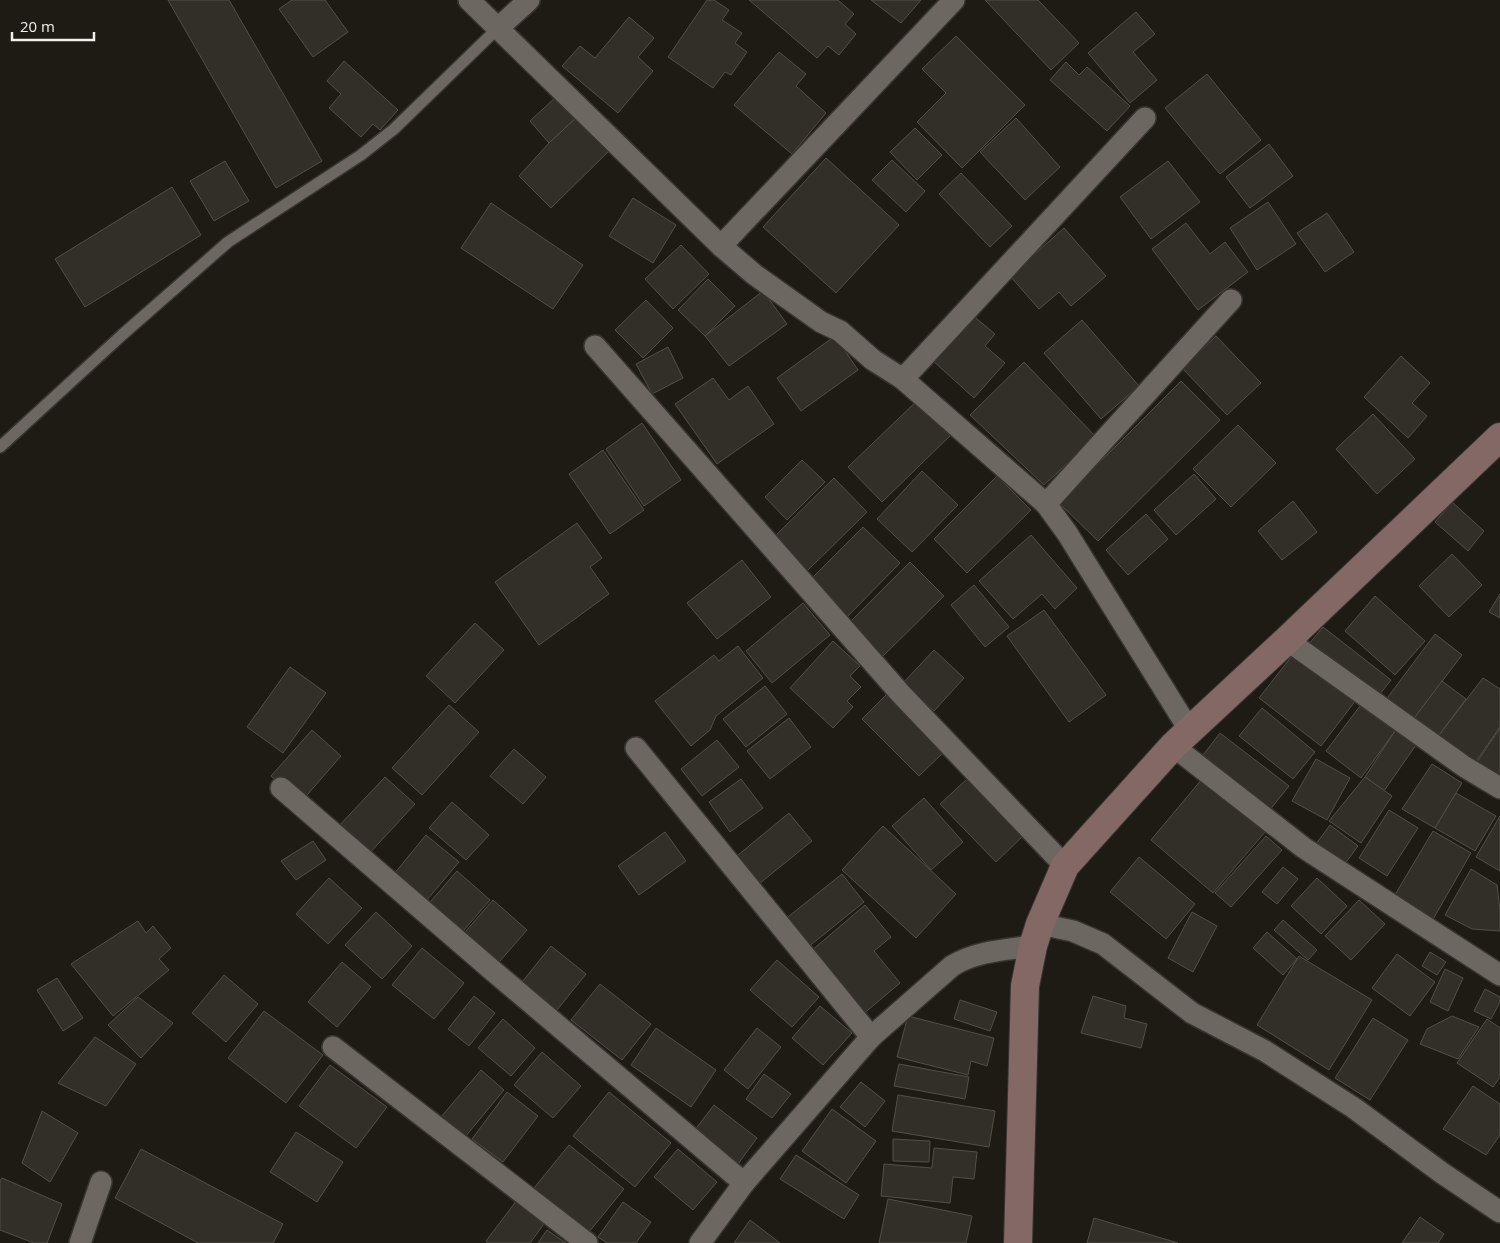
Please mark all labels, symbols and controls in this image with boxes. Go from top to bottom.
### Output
scale bar [12,10,95,42]
text: 20 m [20,16,55,36]

